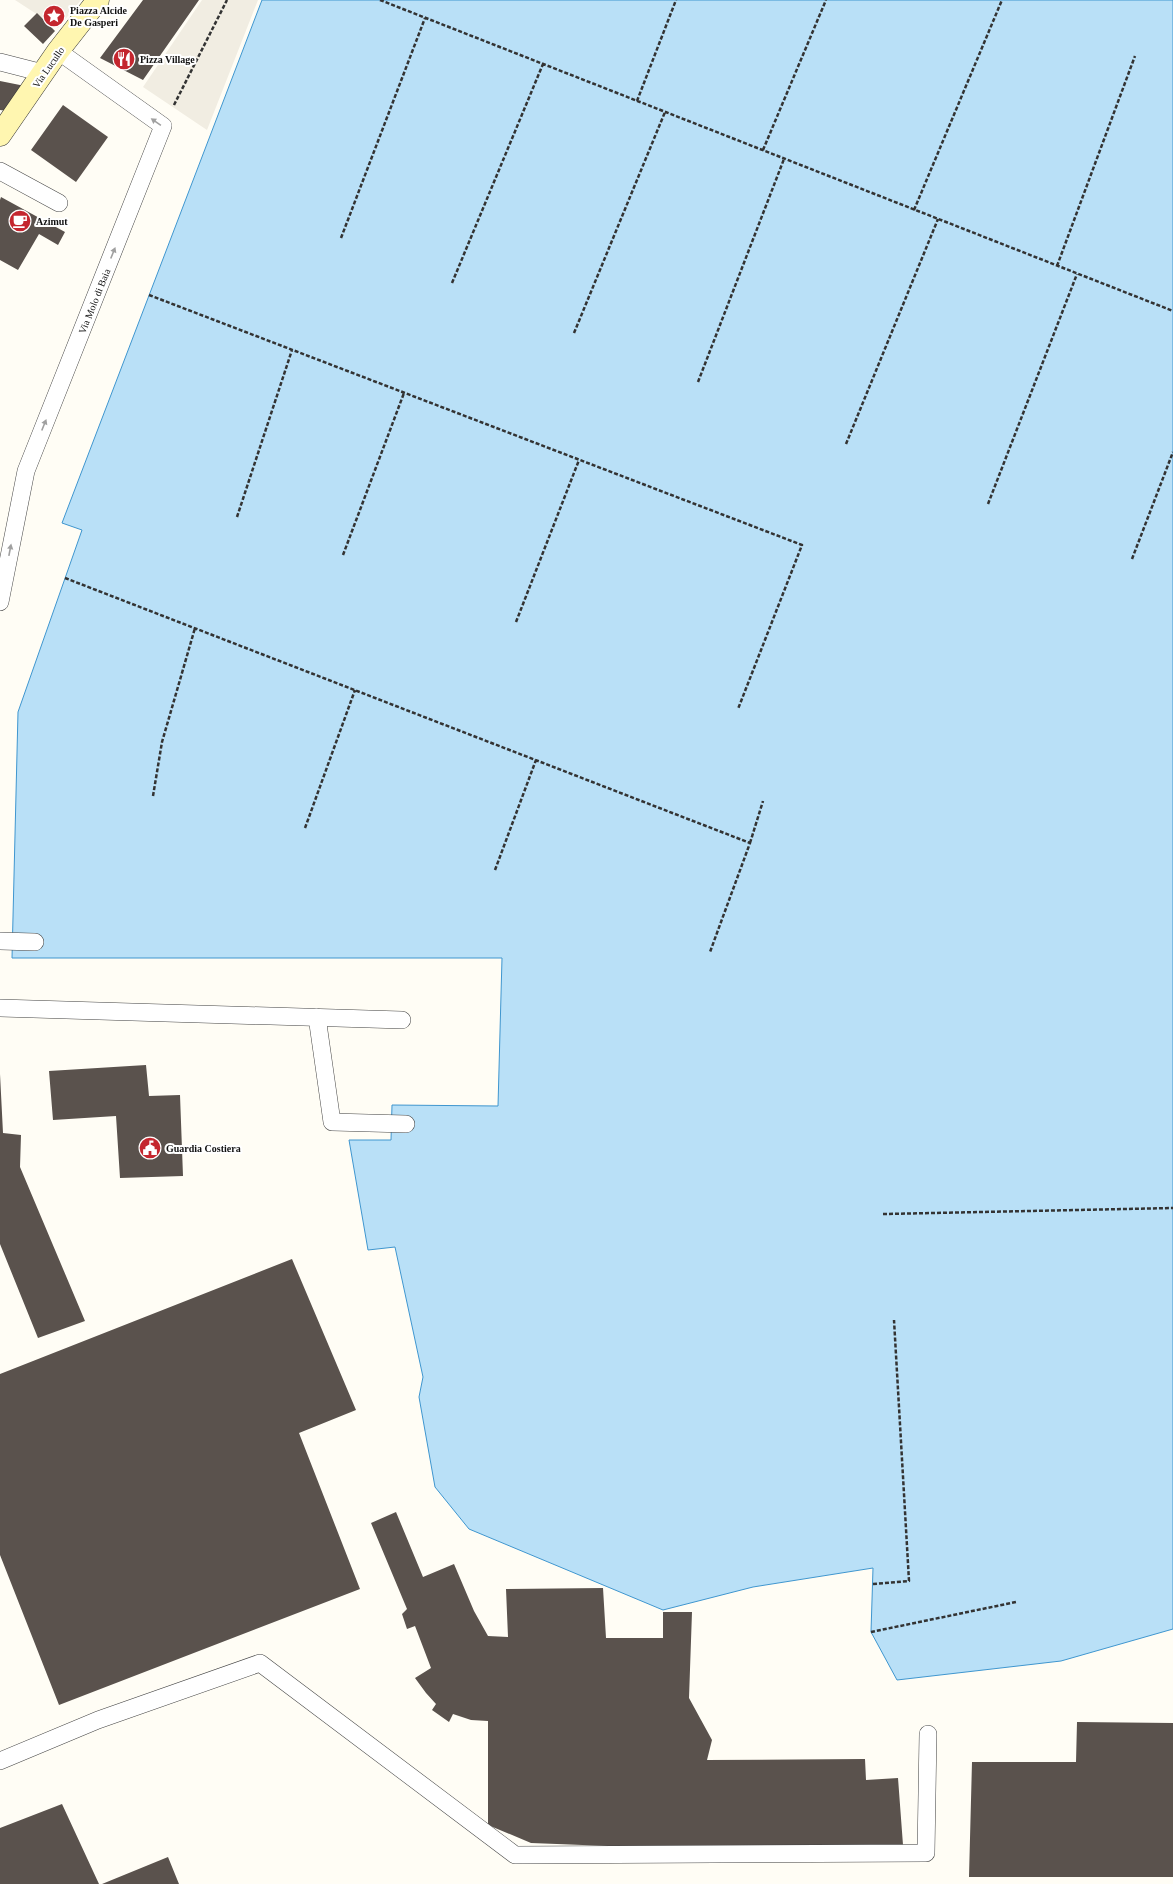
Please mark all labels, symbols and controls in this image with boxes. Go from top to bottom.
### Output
place icon: Piazza Alcide De Gasperi [41,3,67,29]
place label: Piazza Alcide De Gasperi [70,5,127,28]
street label: Via Lucullo [30,45,67,90]
restaurant icon: Pizza Village [111,46,137,72]
place label: Pizza Village [140,54,195,65]
one-way arrow [151,118,162,126]
cafe icon: Azimut [7,208,33,234]
place label: Azimut [36,216,68,227]
one-way arrow [110,246,116,258]
street label: Via Molo di Baia [76,267,113,335]
one-way arrow [41,420,47,431]
one-way arrow [8,544,14,557]
public building icon: Guardia Costiera [137,1135,163,1161]
place label: Guardia Costiera [166,1143,241,1154]

